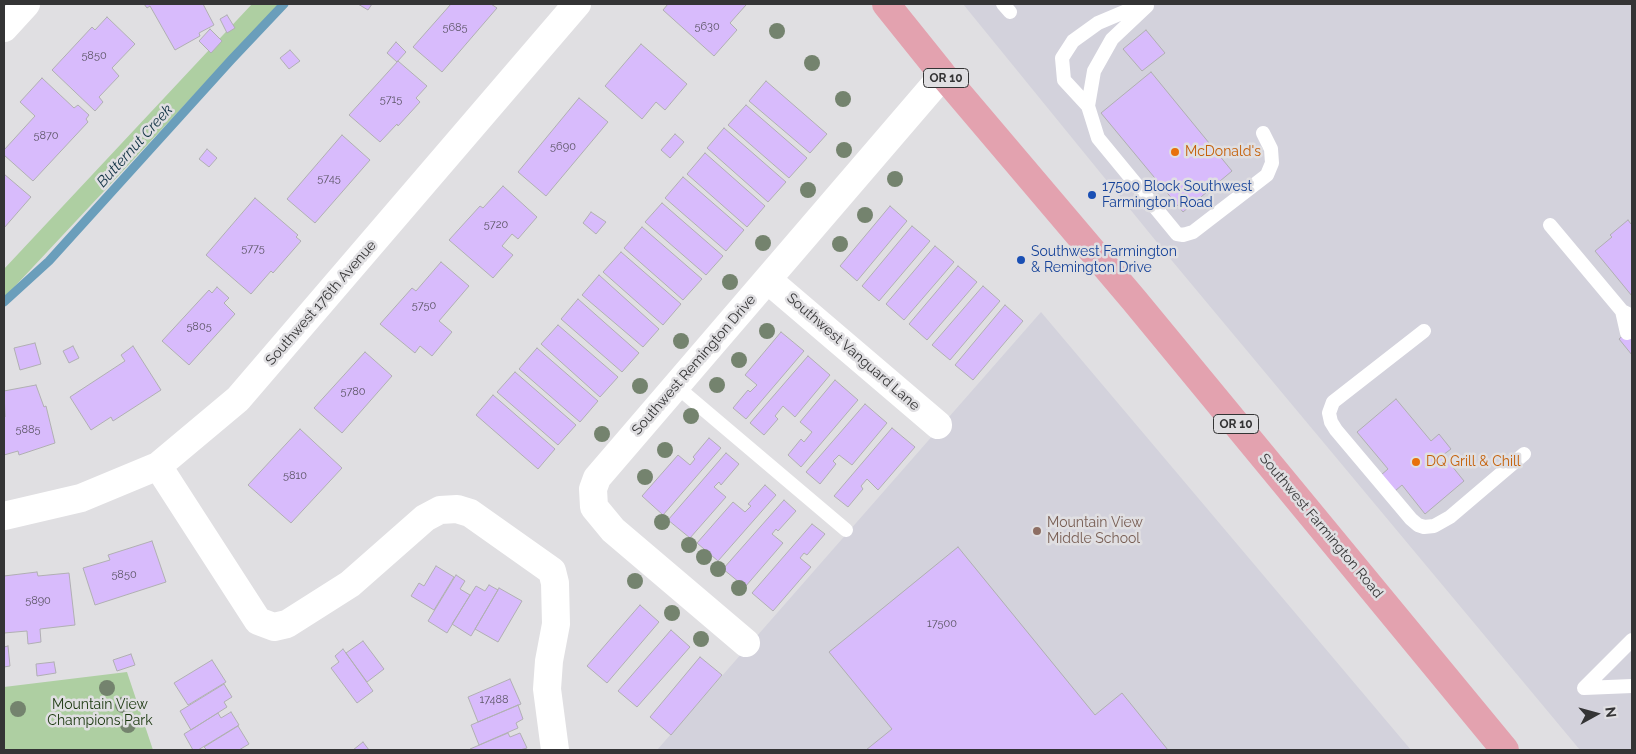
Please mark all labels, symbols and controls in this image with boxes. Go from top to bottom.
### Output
house number: 5630 [694,20,720,34]
house number: 5685 [442,21,468,35]
house number: 5850 [81,49,107,63]
road number: OR 10 [924,68,968,88]
house number: 5715 [380,93,402,107]
water label: Butternut Creek [93,101,177,191]
house number: 5870 [33,129,59,143]
house number: 5690 [550,140,576,154]
place label: McDonald's [1185,144,1261,160]
marker: McDonald's [1169,146,1181,158]
house number: 5745 [317,172,341,186]
place label: 17500 Block Southwest Farmington Road [1102,179,1252,212]
marker: 17500 Block Southwest Farmington Road [1086,189,1098,201]
house number: 5720 [484,218,508,232]
street label: Southwest 176th Avenue [262,237,380,369]
house number: 5775 [241,242,265,256]
place label: Southwest Farmington & Remington Drive [1031,244,1177,276]
marker: Southwest Farmington & Remington Drive [1015,254,1027,266]
street label: Southwest Vanguard Lane [783,290,923,414]
street label: Southwest Remington Drive [629,292,759,438]
house number: 5750 [412,299,436,313]
house number: 5805 [186,320,212,334]
house number: 5780 [340,385,366,399]
road number: OR 10 [1214,414,1258,434]
house number: 5885 [15,423,41,437]
street label: Southwest Farmington Road [1256,451,1386,601]
place label: DQ Grill & Chill [1426,454,1521,470]
marker: DQ Grill & Chill [1410,456,1422,468]
house number: 5810 [283,469,307,483]
place label: Mountain View Middle School [1047,515,1143,548]
marker: Mountain View Middle School [1031,525,1043,537]
house number: 5850 [111,568,137,582]
house number: 5890 [25,594,51,608]
house number: 17500 [927,617,957,631]
north arrow [1571,689,1621,739]
house number: 17488 [479,693,509,707]
park label: Mountain View Champions Park [47,697,153,730]
text: N [1602,706,1619,718]

